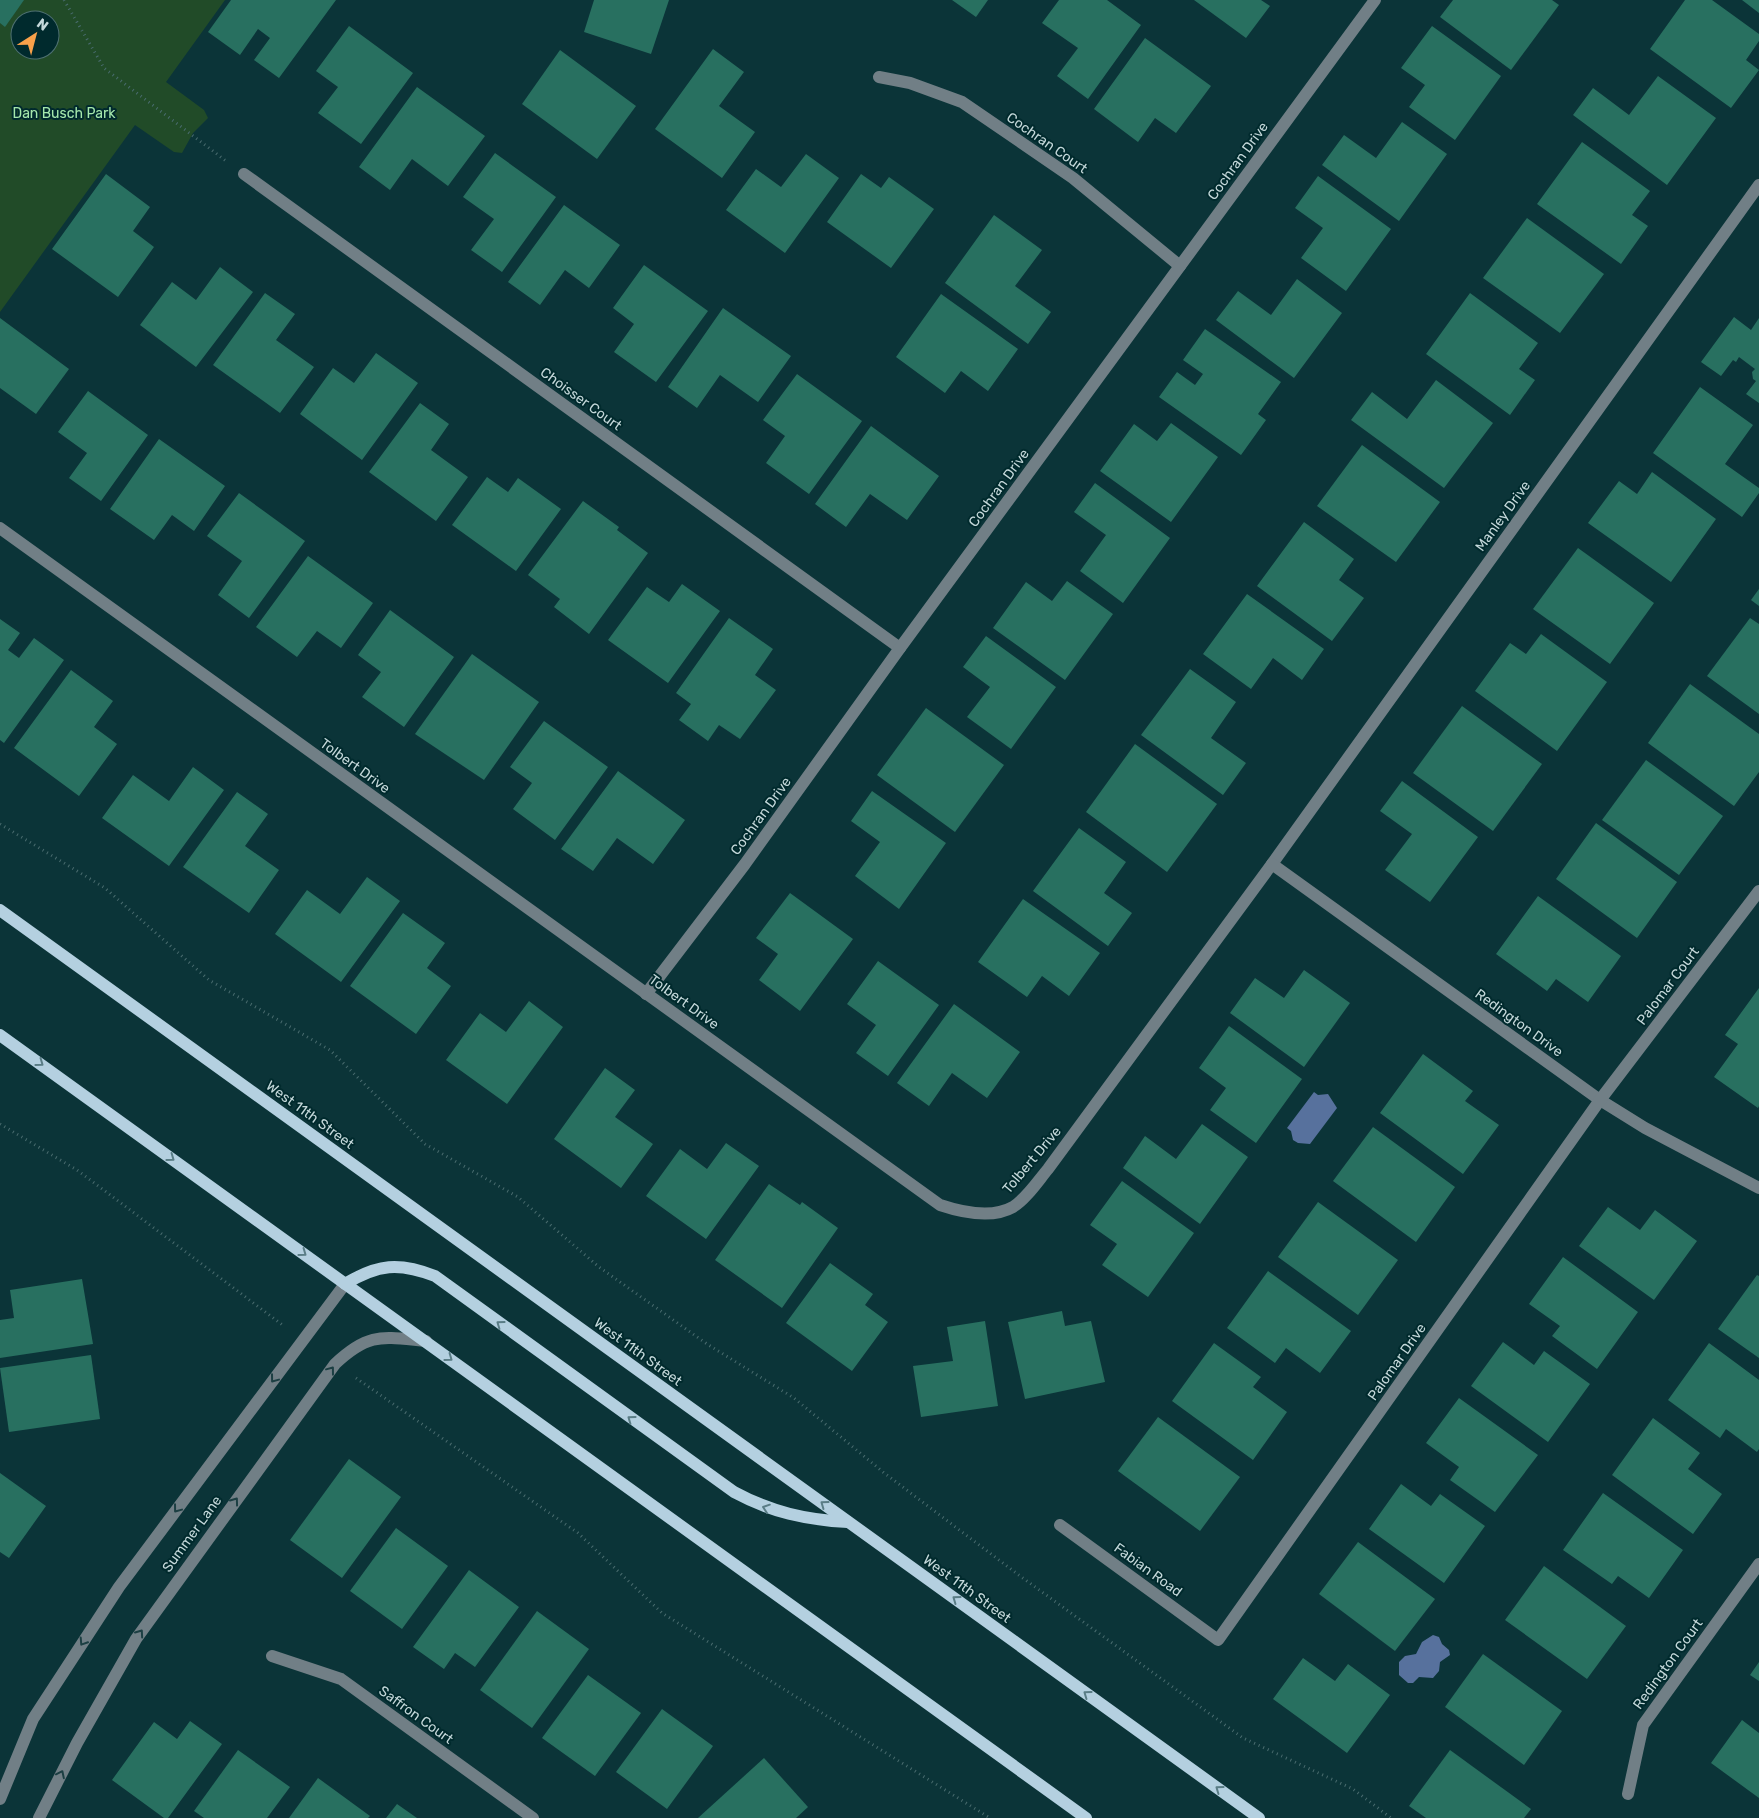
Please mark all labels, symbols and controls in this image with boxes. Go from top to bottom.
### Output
north arrow [10,10,60,60]
text: N [33,15,51,35]
park label: Dan Busch Park [12,105,116,122]
street label: Cochran Court [1003,109,1091,178]
street label: Cochran Drive [1204,119,1272,203]
street label: Choisser Court [537,364,625,435]
street label: Cochran Drive [965,446,1033,530]
street label: Manley Drive [1472,477,1534,554]
street label: Tolbert Drive [317,735,393,797]
street label: Cochran Drive [727,774,795,858]
street label: Palomar Court [1633,943,1703,1028]
street label: Tolbert Drive [646,971,722,1033]
street label: Redington Drive [1472,985,1566,1061]
one-way arrow [34,1057,43,1066]
street label: West 11th Street [263,1077,358,1153]
street label: Tolbert Drive [999,1123,1065,1197]
one-way arrow [165,1152,175,1161]
one-way arrow [297,1247,307,1256]
street label: West 11th Street [591,1314,686,1390]
street label: Palomar Drive [1364,1320,1430,1404]
one-way arrow [497,1321,506,1329]
one-way arrow [443,1353,452,1361]
one-way arrow [325,1366,334,1376]
one-way arrow [271,1373,280,1383]
one-way arrow [627,1416,637,1425]
street label: Summer Lane [159,1492,225,1575]
one-way arrow [229,1497,238,1507]
one-way arrow [820,1501,830,1510]
one-way arrow [174,1503,182,1512]
one-way arrow [763,1504,771,1514]
street label: Fabian Road [1111,1540,1185,1600]
street label: West 11th Street [920,1551,1015,1627]
one-way arrow [952,1596,962,1605]
street label: Redington Court [1630,1615,1707,1712]
one-way arrow [134,1629,143,1638]
one-way arrow [80,1636,89,1645]
street label: Saffron Court [376,1682,457,1748]
one-way arrow [1084,1691,1093,1701]
one-way arrow [55,1770,65,1779]
one-way arrow [1216,1787,1225,1795]

